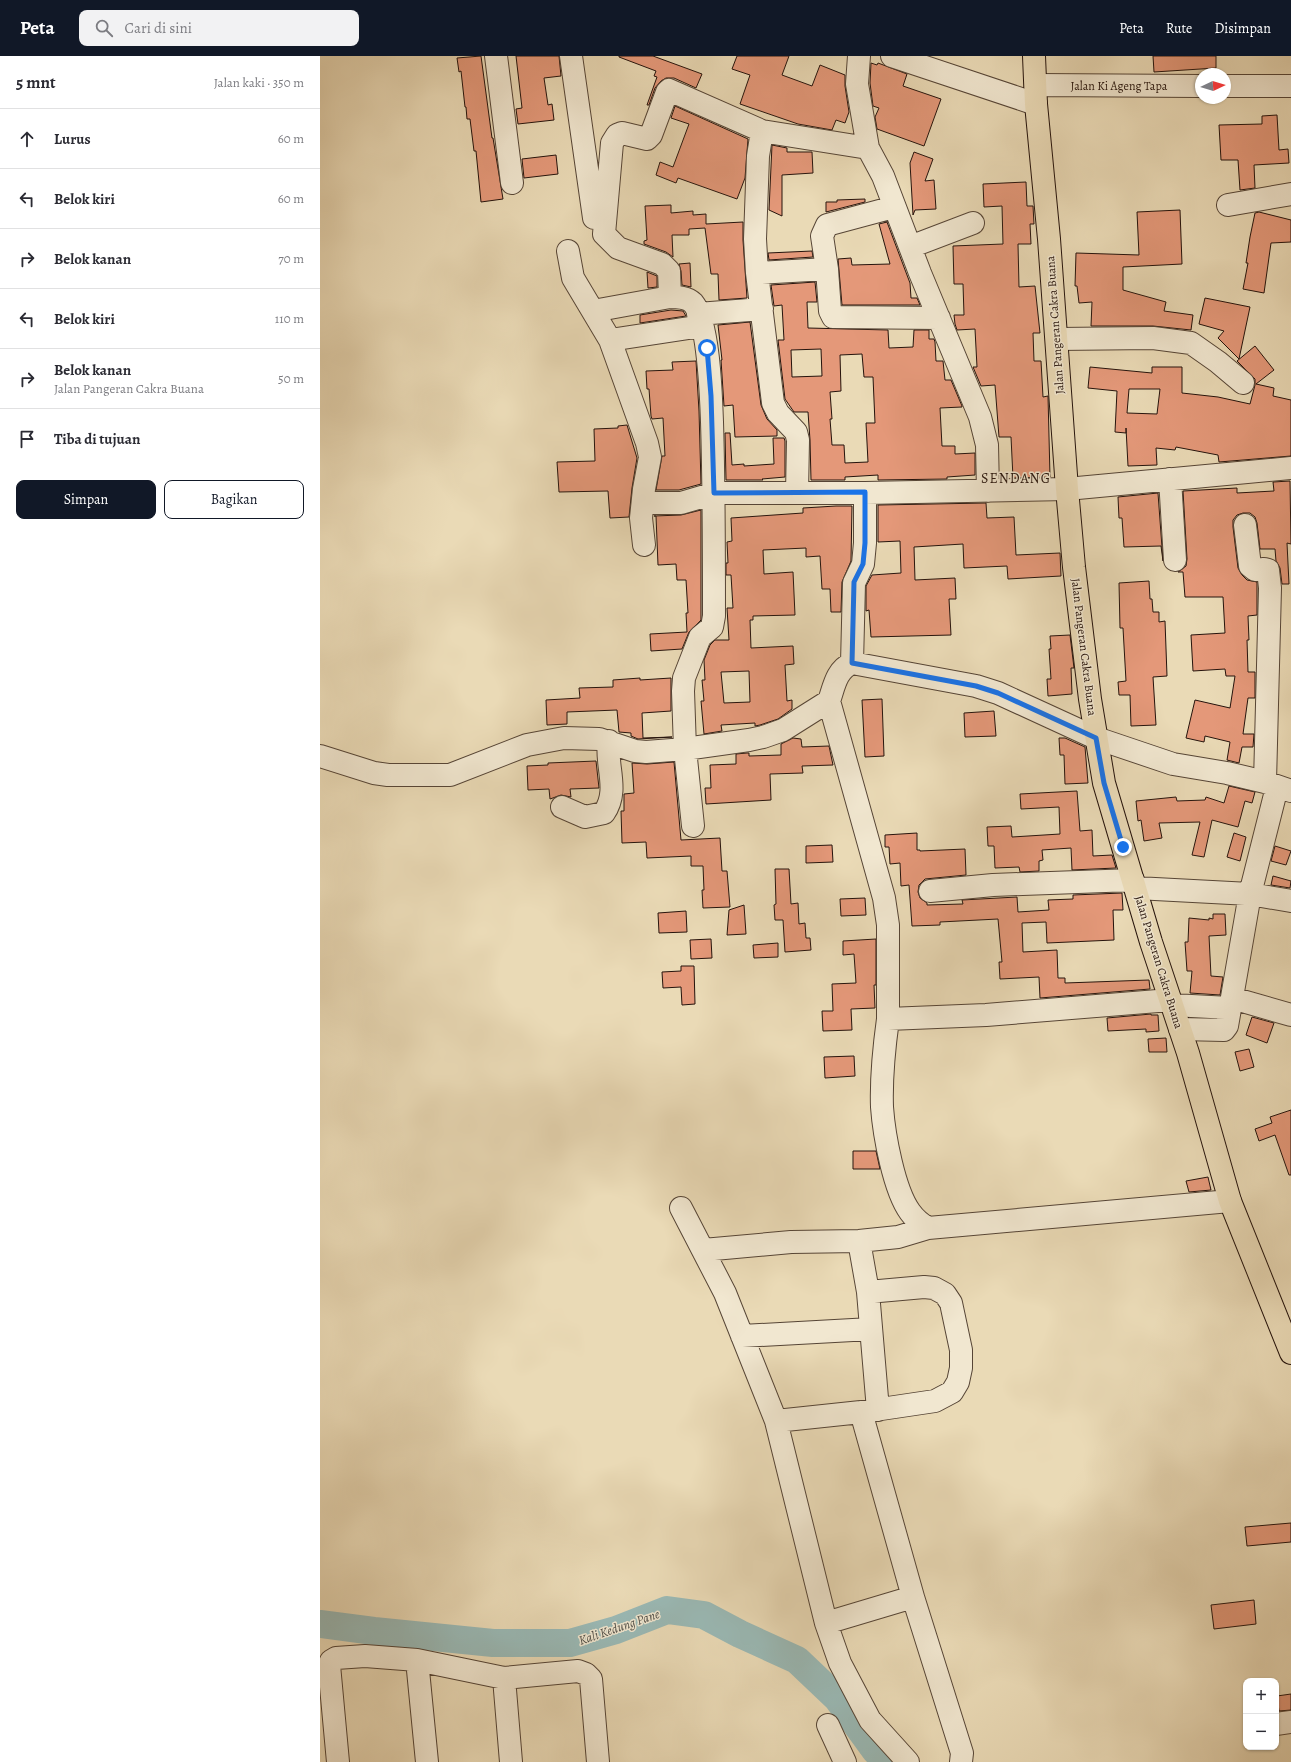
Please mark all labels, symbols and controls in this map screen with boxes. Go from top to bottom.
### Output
search box [79,10,359,46]
text: Peta [20,15,55,41]
icon: search [93,17,115,39]
text: Cari di sini [125,18,192,38]
text: Peta [1119,19,1144,38]
text: Rute [1166,19,1192,38]
text: Disimpan [1214,19,1271,38]
north arrow [1195,68,1231,104]
text: 5 mnt [16,71,56,94]
text: Jalan kaki · 350 m [214,74,304,91]
street label: Jalan Ki Ageng Tapa [1071,78,1168,94]
icon: ahead [16,128,38,150]
text: Lurus [54,129,91,149]
text: 60 m [278,130,304,147]
icon: left [16,188,38,210]
text: Belok kiri [54,189,115,209]
text: 60 m [278,190,304,207]
icon: right [16,248,38,270]
text: Belok kanan [54,249,131,269]
text: 70 m [278,250,304,267]
street label: Jalan Pangeran Cakra Buana [1042,255,1068,395]
icon: left [16,308,38,330]
text: Belok kiri [54,309,115,329]
text: 110 m [275,310,304,327]
route start [698,339,716,357]
text: Belok kanan [54,360,131,380]
icon: right [16,368,38,390]
text: 50 m [278,370,304,387]
text: Jalan Pangeran Cakra Buana [54,380,204,397]
icon: arrive [16,428,38,450]
text: Tiba di tujuan [54,429,140,449]
district label: SENDANG [981,469,1051,488]
button: Simpan [16,480,156,519]
button: Bagikan [164,480,304,519]
street label: Jalan Pangeran Cakra Buana [1068,577,1100,717]
route end [1114,838,1132,856]
street label: Jalan Pangeran Cakra Buana [1131,893,1187,1031]
water label: Kali Kedung Pane [576,1605,662,1649]
map controls [1243,1678,1279,1750]
button: + [1243,1678,1279,1714]
button: − [1243,1714,1279,1750]

